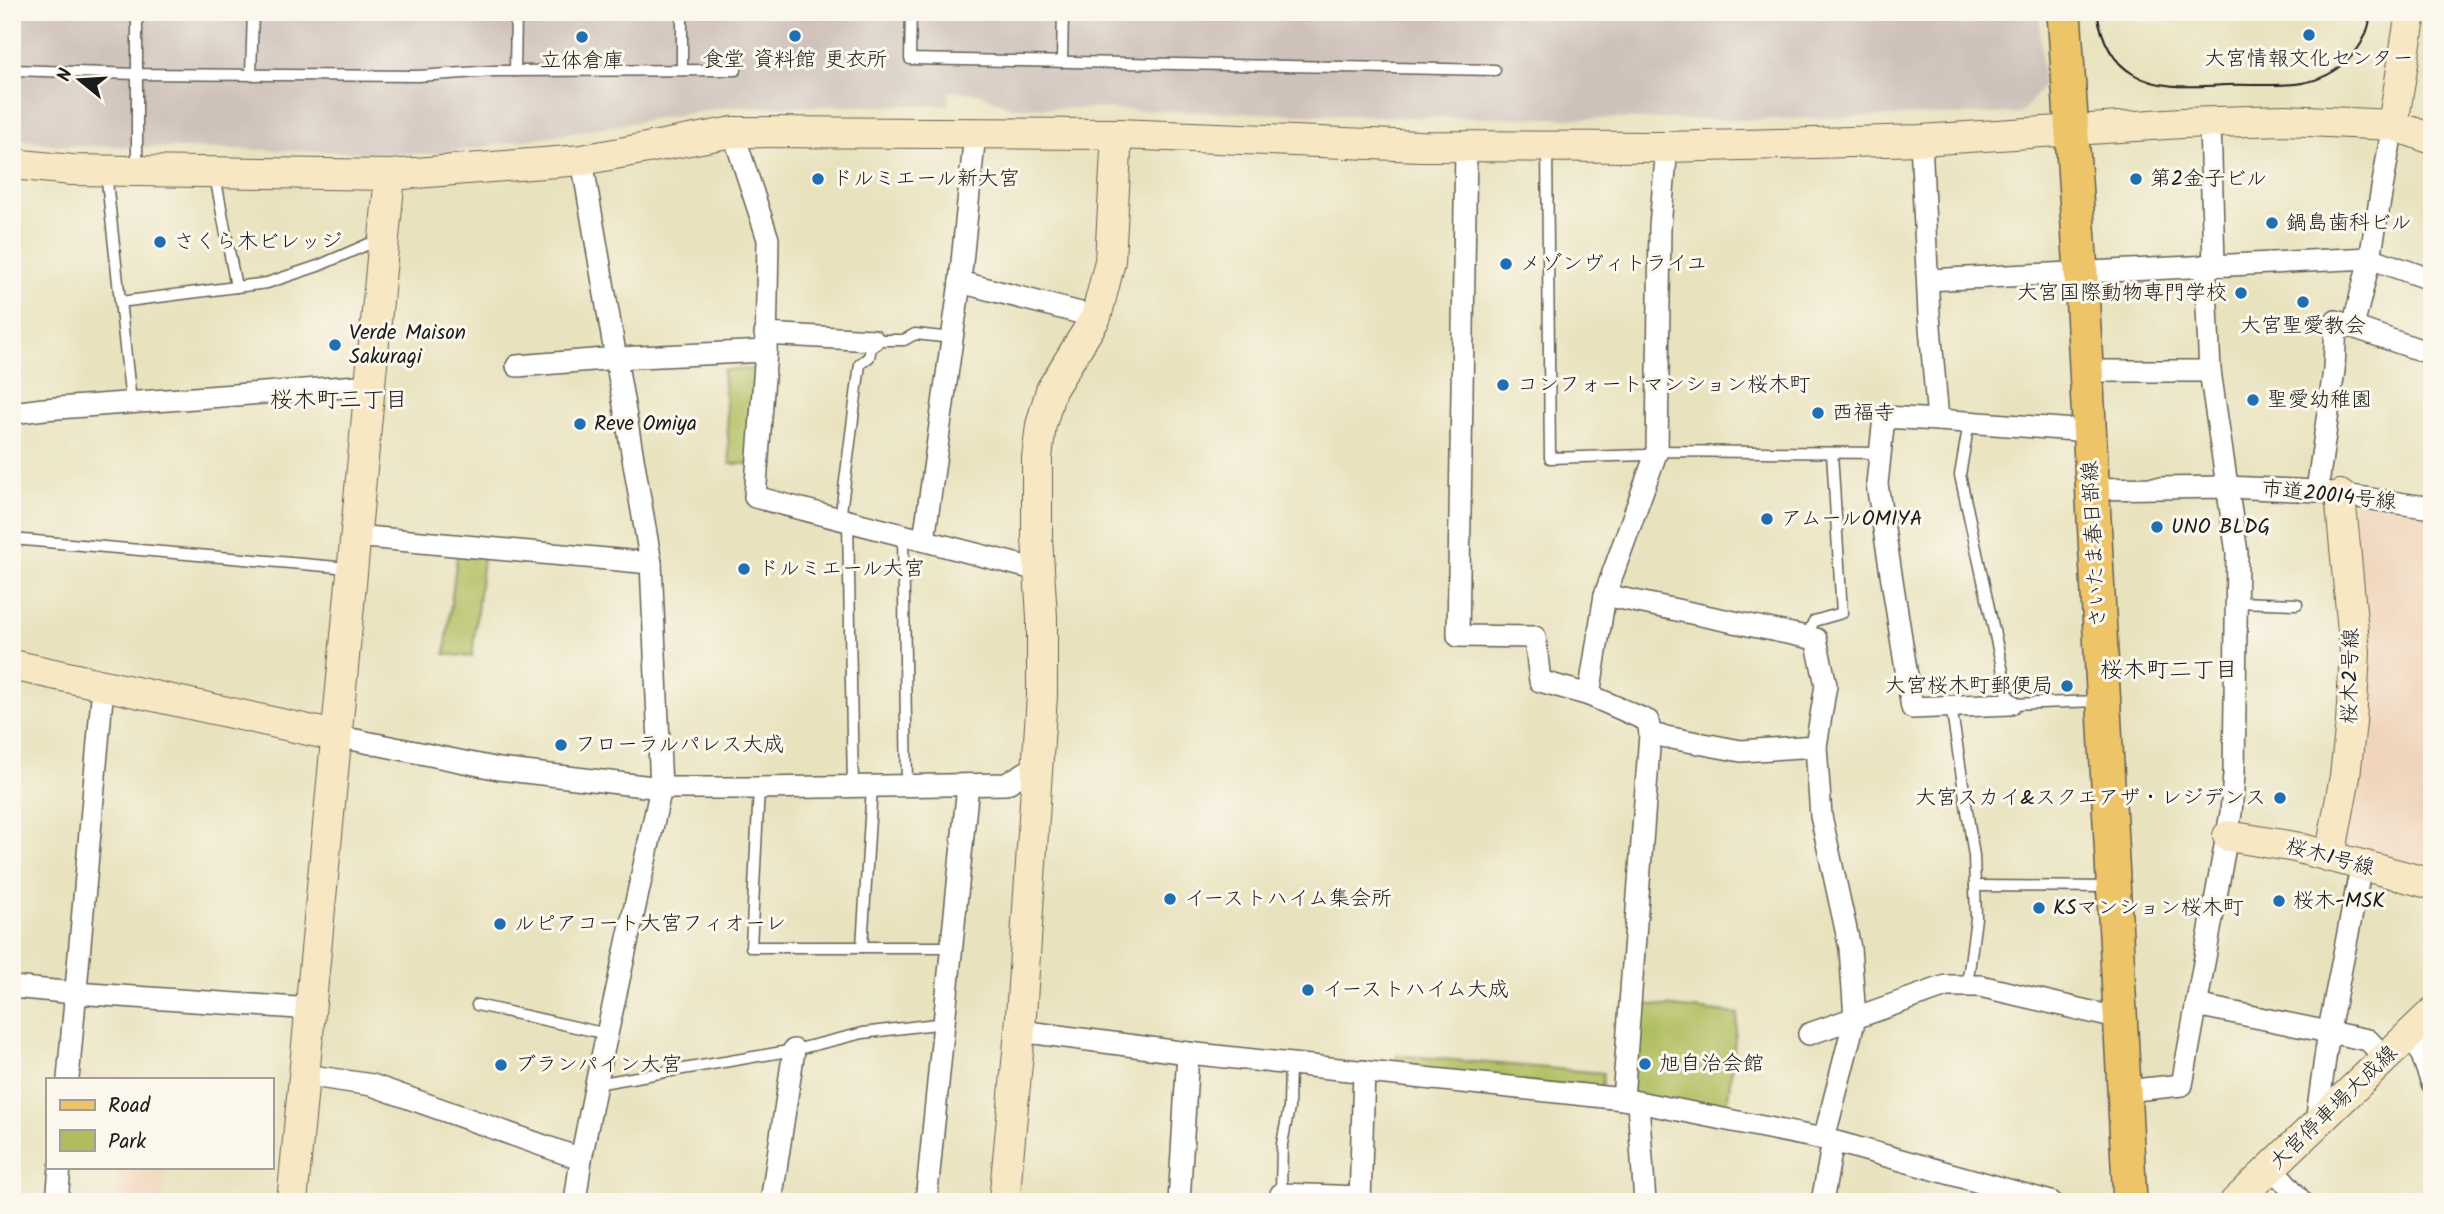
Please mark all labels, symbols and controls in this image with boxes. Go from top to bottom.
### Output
marker: 大宮情報文化センター [2301,27,2317,43]
marker: 食堂 資料館 更衣所 [787,28,803,44]
marker: 立体倉庫 [574,29,590,45]
place label: 大宮情報文化センター [2204,43,2414,76]
place label: 食堂 資料館 更衣所 [703,44,887,77]
place label: 立体倉庫 [540,45,624,78]
north arrow [46,46,116,116]
text: N [50,65,82,86]
place label: ドルミエール新大宮 [832,163,1020,196]
place label: 第2金子ビル [2150,163,2267,196]
marker: ドルミエール新大宮 [810,171,826,187]
marker: 第2金子ビル [2128,171,2144,187]
place label: 鍋島歯科ビル [2286,207,2412,240]
marker: 鍋島歯科ビル [2264,215,2280,231]
place label: さくら木ビレッジ [174,226,342,259]
marker: さくら木ビレッジ [152,234,168,250]
place label: メゾンヴィトライユ [1520,248,1707,281]
marker: メゾンヴィトライユ [1498,256,1514,272]
place label: 大宮国際動物専門学校 [2017,277,2227,310]
marker: 大宮国際動物専門学校 [2233,285,2249,301]
marker: 大宮聖愛教会 [2295,294,2311,310]
place label: 大宮聖愛教会 [2240,310,2366,343]
place label: Verde Maison Sakuragi [349,317,466,374]
marker: Verde Maison Sakuragi [327,337,343,353]
place label: コンフォートマンション桜木町 [1517,369,1810,402]
marker: コンフォートマンション桜木町 [1495,377,1511,393]
district label: 桜木町三丁目 [270,383,408,419]
place label: 聖愛幼稚園 [2267,384,2372,417]
marker: 聖愛幼稚園 [2245,392,2261,408]
place label: 西福寺 [1832,397,1895,430]
marker: 西福寺 [1810,405,1826,421]
place label: Reve Omiya [594,408,697,441]
marker: Reve Omiya [572,416,588,432]
street label: さいたま春日部線 [2074,460,2116,628]
street label: 市道20014号線 [2260,473,2398,519]
place label: アムールOMIYA [1781,503,1922,536]
marker: アムールOMIYA [1759,511,1775,527]
place label: UNO BLDG [2171,511,2270,544]
marker: UNO BLDG [2149,519,2165,535]
place label: ドルミエール大宮 [758,553,925,586]
marker: ドルミエール大宮 [736,561,752,577]
street label: 桜木2号線 [2334,628,2368,724]
district label: 桜木町二丁目 [2100,653,2238,689]
place label: 大宮桜木町郵便局 [1885,670,2053,703]
marker: 大宮桜木町郵便局 [2059,678,2075,694]
place label: フローラルパレス大成 [575,729,784,762]
marker: フローラルパレス大成 [553,737,569,753]
place label: 大宮スカイ&スクエアザ・レジデンス [1915,782,2266,815]
marker: 大宮スカイ&スクエアザ・レジデンス [2272,790,2288,806]
street label: 桜木1号線 [2282,830,2378,886]
place label: イーストハイム集会所 [1184,883,1392,916]
place label: 桜木-MSK [2293,885,2385,918]
marker: イーストハイム集会所 [1162,891,1178,907]
place label: KSマンション桜木町 [2053,892,2244,925]
marker: 桜木-MSK [2271,893,2287,909]
marker: KSマンション桜木町 [2031,900,2047,916]
place label: ルピアコート大宮フィオーレ [514,908,786,941]
marker: ルピアコート大宮フィオーレ [492,916,508,932]
place label: イーストハイム大成 [1322,974,1509,1007]
marker: イーストハイム大成 [1300,982,1316,998]
street label: 大宮停車場大成線 [2262,1038,2406,1178]
place label: 旭自治会館 [1659,1048,1764,1081]
place label: ブランパイン大宮 [515,1049,682,1082]
marker: 旭自治会館 [1637,1056,1653,1072]
marker: ブランパイン大宮 [493,1057,509,1073]
legend [46,1078,273,1168]
text: Road [108,1090,151,1123]
text: Park [108,1126,146,1159]

